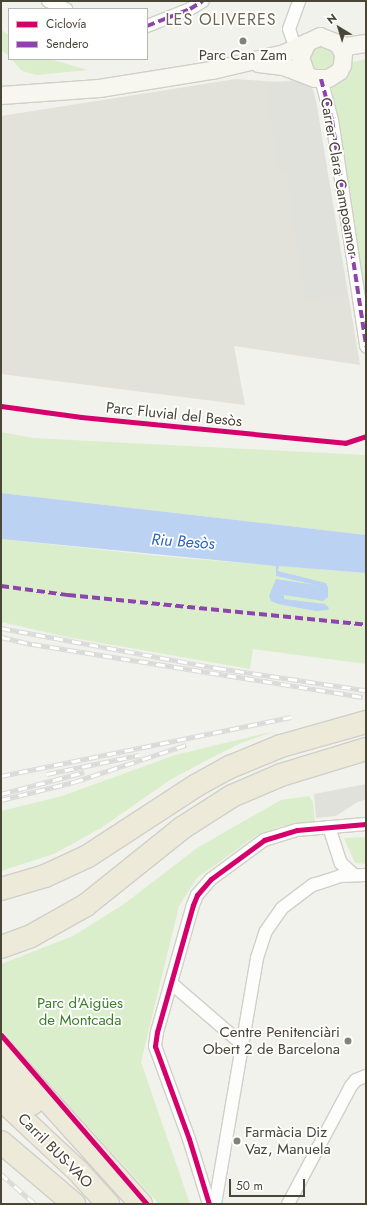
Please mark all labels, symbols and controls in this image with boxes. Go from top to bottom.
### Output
legend [8,8,148,60]
north arrow [319,8,359,48]
district label: LES OLIVERES [165,10,277,30]
text: N [323,10,340,28]
text: Ciclovía [46,15,86,33]
text: Sendero [46,35,89,53]
marker: Parc Can Zam [238,36,248,46]
place label: Parc Can Zam [199,47,287,65]
street label: Carrer Clara Campoamor [316,96,362,258]
street label: Parc Fluvial del Besòs [105,399,243,431]
water label: Riu Besòs [151,530,215,554]
park label: Parc d'Aigües de Montcada [37,994,123,1029]
place label: Centre Penitenciàri Obert 2 de Barcelona [203,1023,340,1058]
marker: Centre Penitenciàri Obert 2 de Barcelona [343,1036,353,1046]
street label: Carril BUS-VAO [14,1110,96,1192]
place label: Farmàcia Diz Vaz, Manuela [245,1123,331,1158]
marker: Farmàcia Diz Vaz, Manuela [232,1136,242,1146]
scale bar [231,1171,307,1197]
text: 50 m [236,1177,263,1195]

